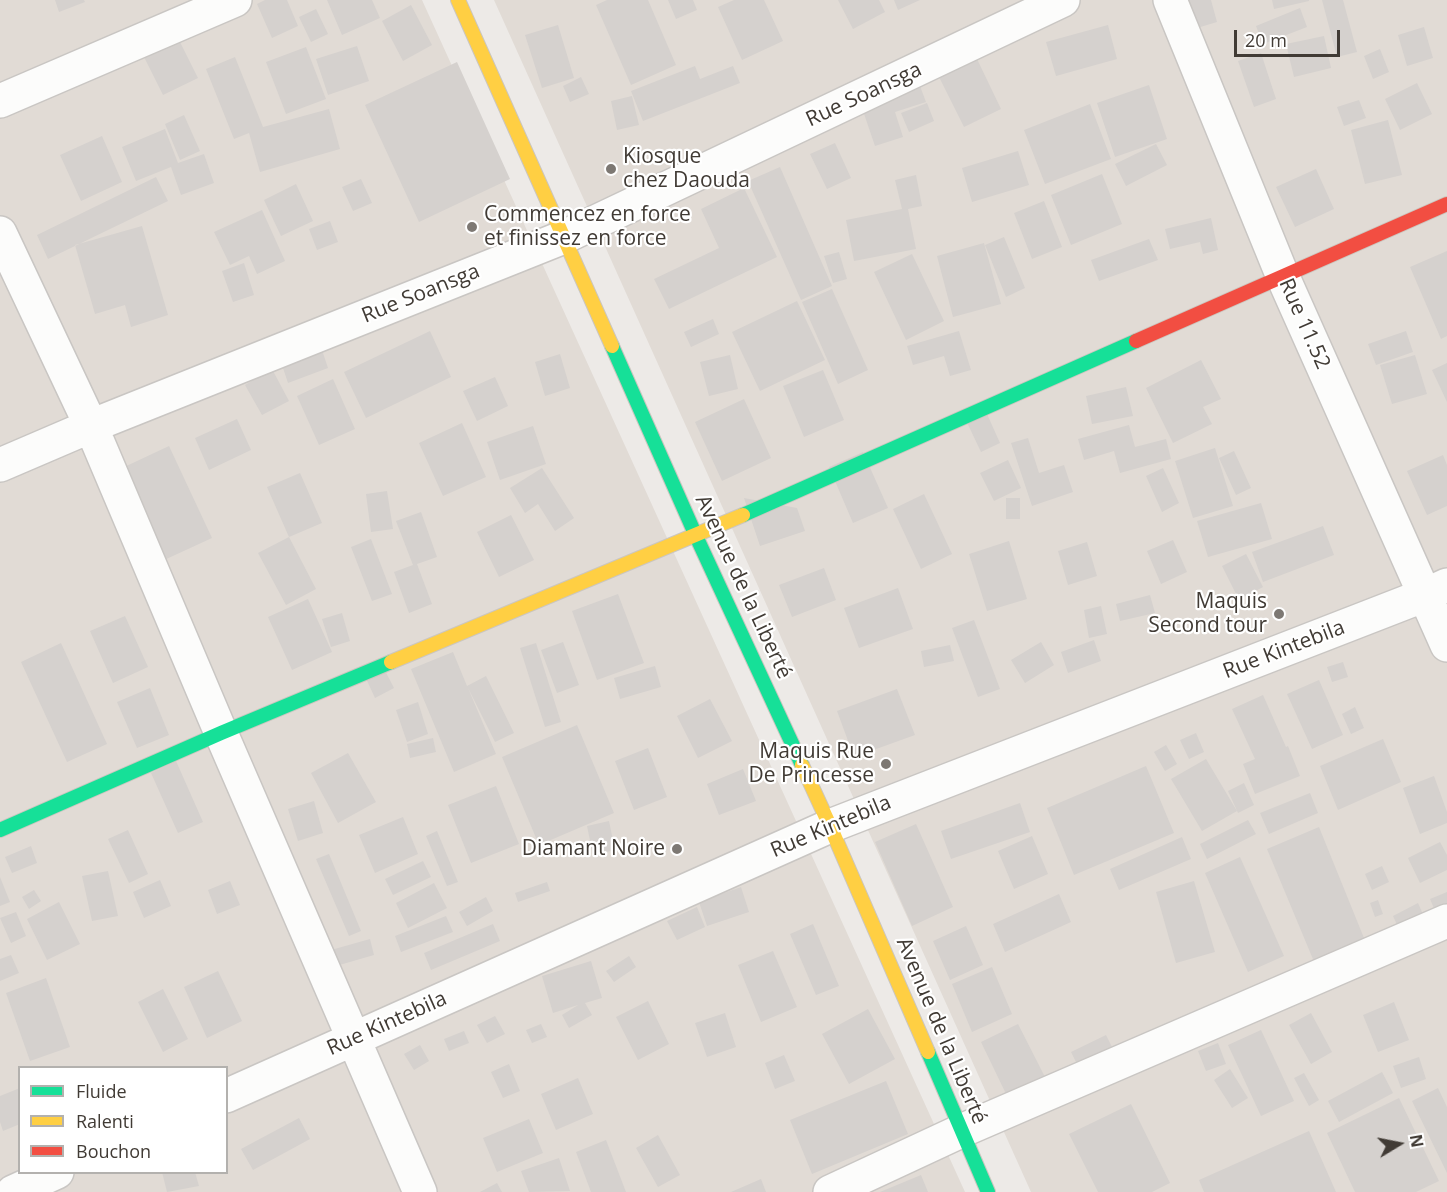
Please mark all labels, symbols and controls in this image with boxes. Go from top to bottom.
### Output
scale bar [1237,18,1344,56]
text: 20 m [1245,28,1287,52]
street label: Rue Soansga [802,57,926,133]
place label: Kiosque chez Daouda [623,144,750,194]
marker: Kiosque chez Daouda [604,162,618,176]
place label: Commencez en force et finissez en force [484,202,691,252]
marker: Commencez en force et finissez en force [465,220,479,234]
street label: Rue Soansga [358,259,484,329]
street label: Rue 11.52 [1273,275,1335,373]
street label: Avenue de la Liberté [689,491,797,683]
place label: Maquis Second tour [1148,589,1267,639]
marker: Maquis Second tour [1272,607,1286,621]
street label: Rue Kintebila [1219,615,1349,685]
place label: Maquis Rue De Princesse [748,739,874,789]
marker: Maquis Rue De Princesse [879,757,893,771]
street label: Rue Kintebila [767,790,895,864]
place label: Diamant Noire [522,836,665,862]
marker: Diamant Noire [670,842,684,856]
street label: Avenue de la Liberté [890,934,992,1128]
street label: Rue Kintebila [323,986,451,1062]
legend [18,1066,228,1174]
text: Fluide [76,1079,127,1103]
text: Ralenti [76,1109,134,1133]
north arrow [1369,1114,1429,1174]
text: N [1405,1133,1429,1149]
text: Bouchon [76,1139,151,1163]

